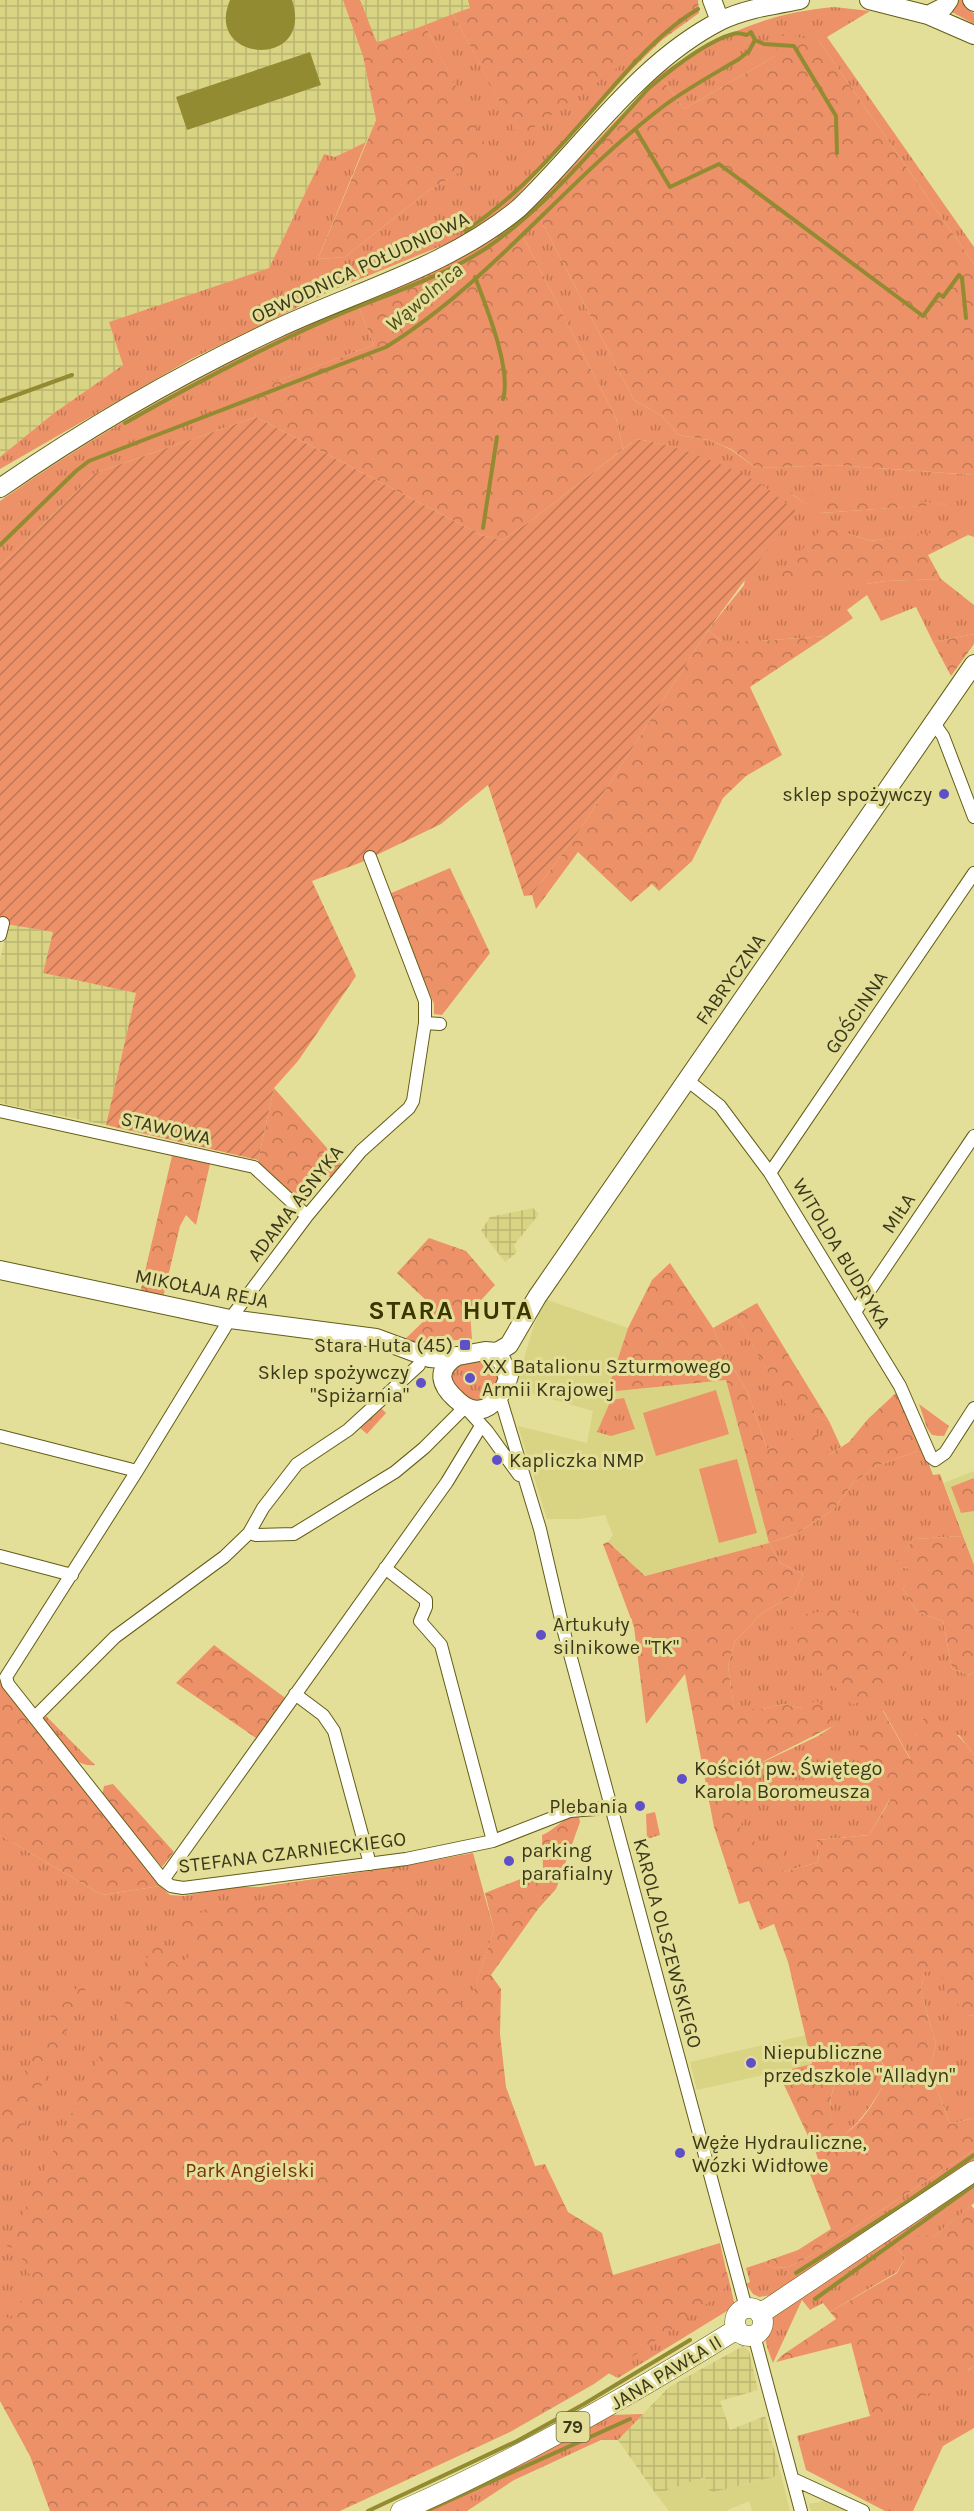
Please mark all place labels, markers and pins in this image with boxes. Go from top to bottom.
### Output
place label: sklep spożywczy [782,783,932,806]
marker: sklep spożywczy [937,787,951,801]
place label: Stara Huta (45) [314,1334,453,1357]
marker: Stara Huta (45) [458,1338,472,1352]
place label: XX Batalionu Szturmowego Armii Krajowej [482,1355,731,1401]
place label: Sklep spożywczy "Spiżarnia" [258,1361,409,1407]
marker: XX Batalionu Szturmowego Armii Krajowej [463,1371,477,1385]
marker: Sklep spożywczy "Spiżarnia" [414,1376,428,1390]
place label: Kapliczka NMP [509,1449,644,1472]
marker: Kapliczka NMP [490,1453,504,1467]
place label: Artukuły silnikowe "TK" [553,1613,679,1659]
marker: Artukuły silnikowe "TK" [534,1628,548,1642]
place label: Kościół pw. Świętego Karola Boromeusza [694,1756,882,1803]
marker: Kościół pw. Świętego Karola Boromeusza [675,1772,689,1786]
place label: Plebania [549,1795,628,1818]
marker: Plebania [633,1799,647,1813]
place label: parking parafialny [521,1839,613,1885]
marker: parking parafialny [502,1854,516,1868]
place label: Niepubliczne przedszkole "Alladyn" [763,2041,955,2087]
marker: Niepubliczne przedszkole "Alladyn" [744,2056,758,2070]
place label: Węże Hydrauliczne, Wózki Widłowe [692,2131,867,2177]
marker: Węże Hydrauliczne, Wózki Widłowe [673,2146,687,2160]

